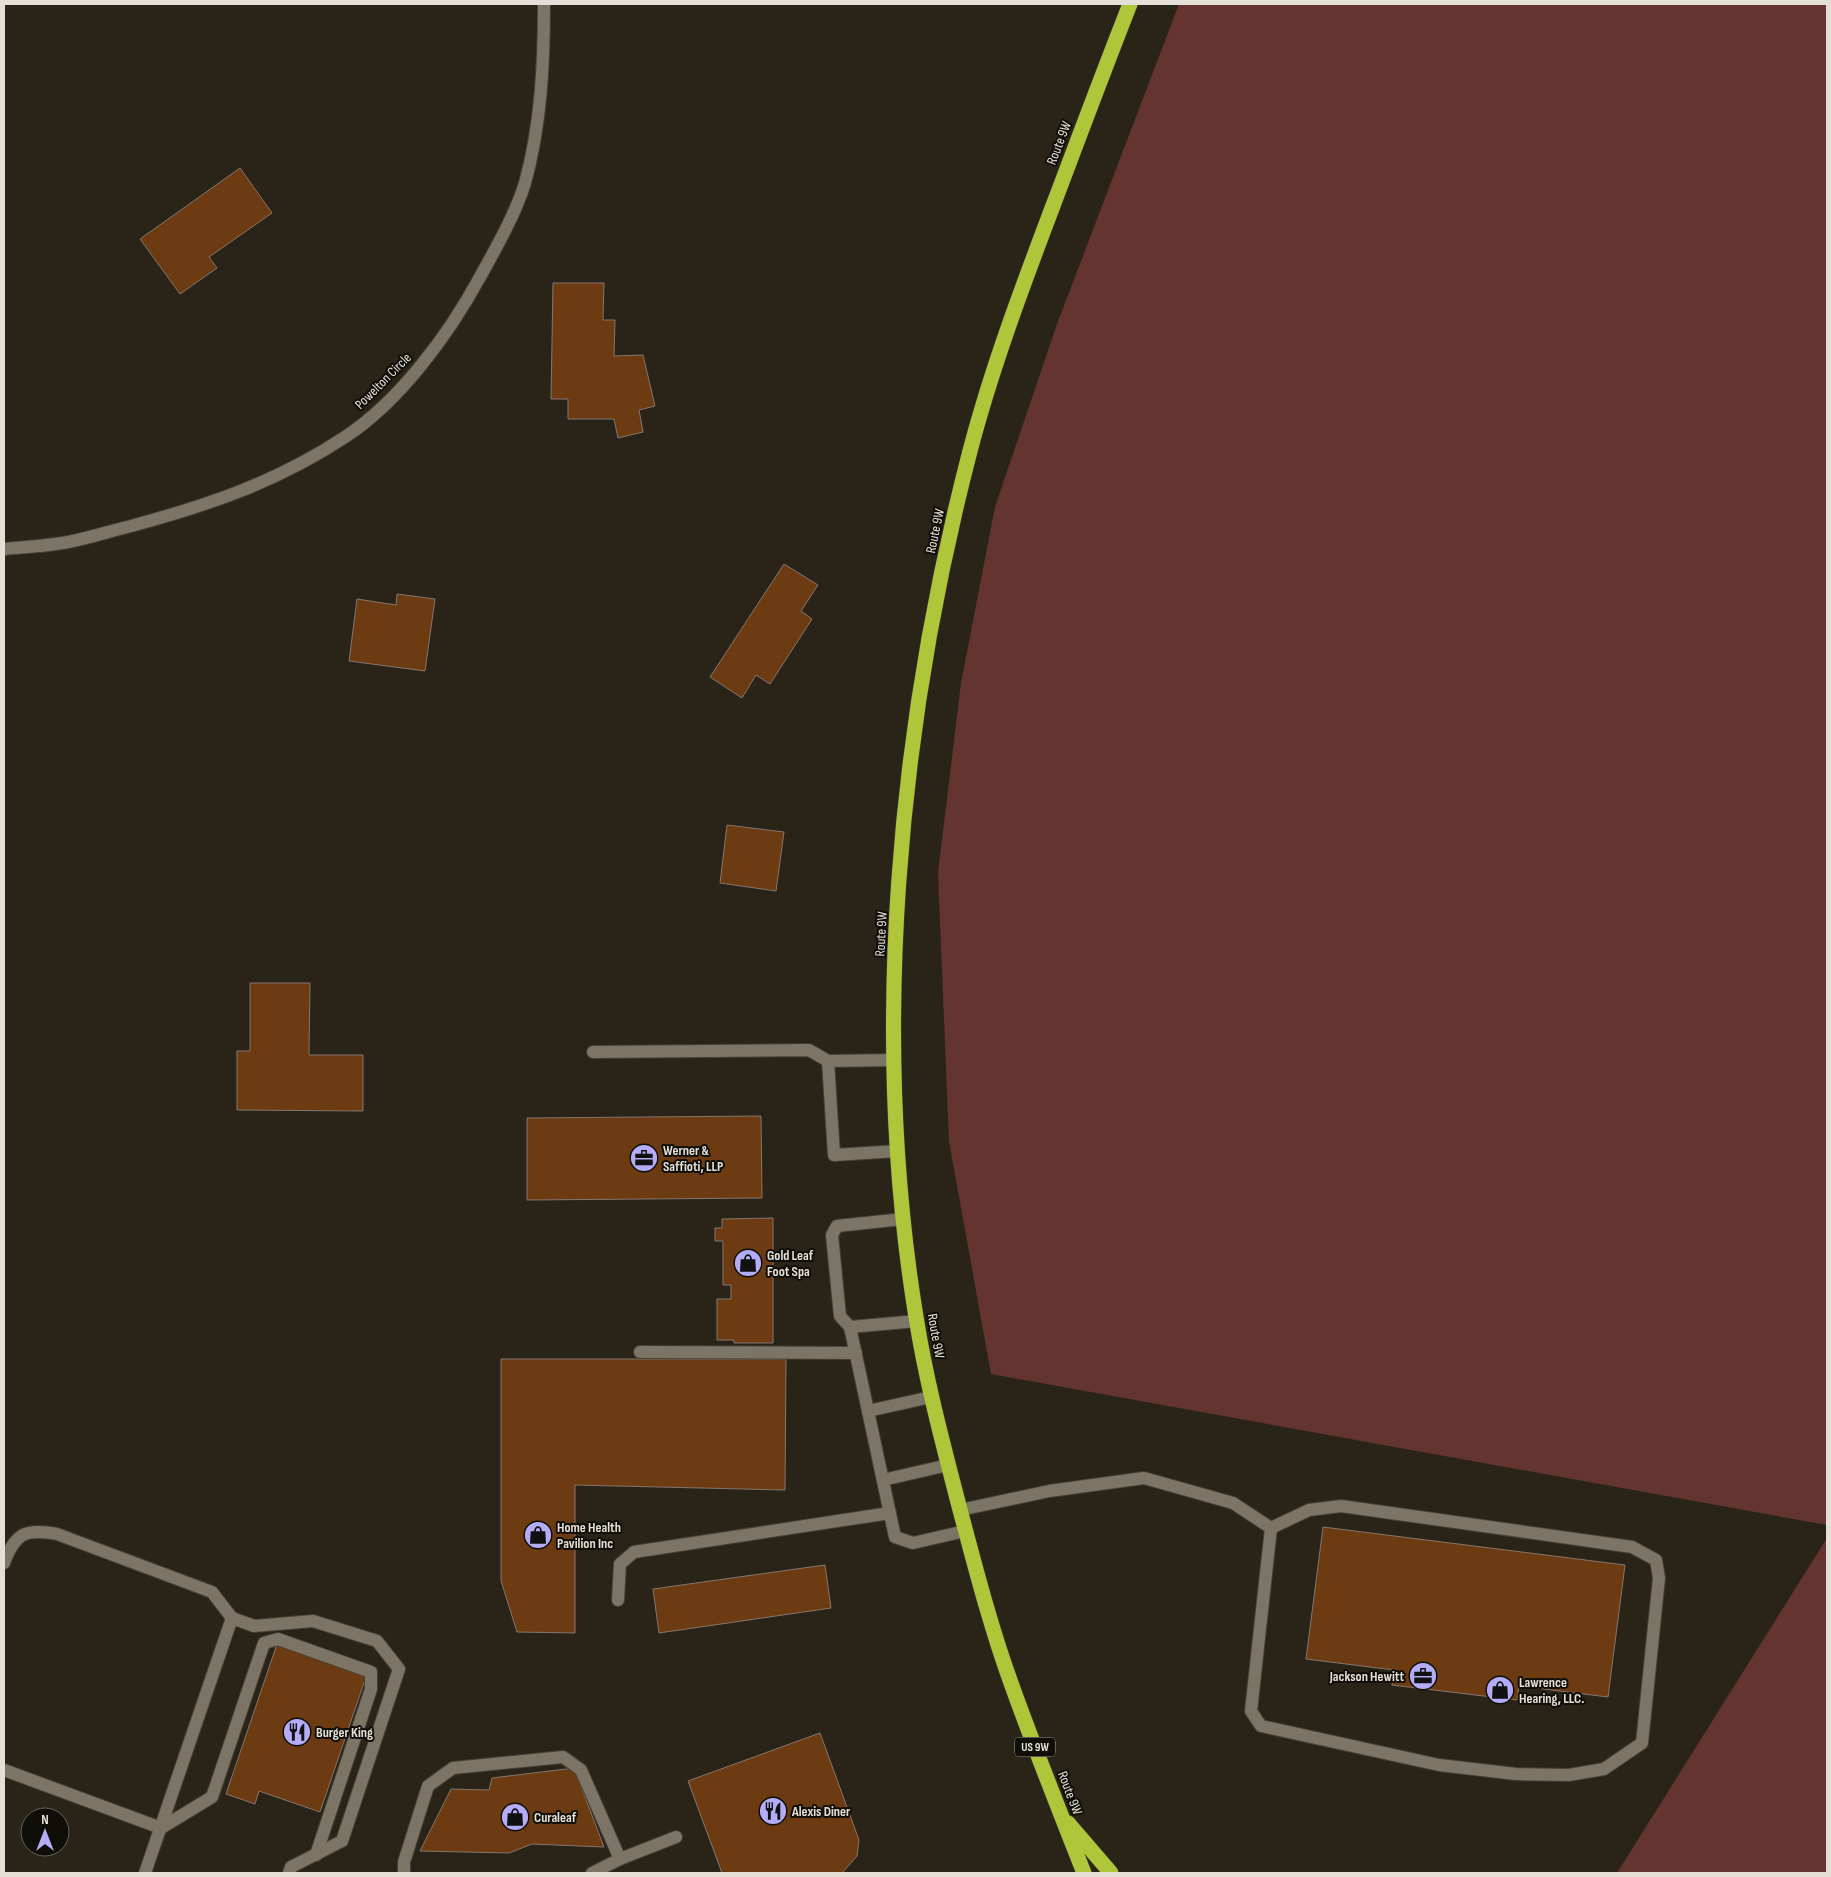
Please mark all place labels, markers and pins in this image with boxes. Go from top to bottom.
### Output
place label: Werner & Saffioti, LLP [663,1142,723,1175]
office icon: Werner & Saffioti, LLP [629,1143,659,1173]
place label: Gold Leaf Foot Spa [767,1247,814,1280]
shop icon: Gold Leaf Foot Spa [733,1248,763,1278]
place label: Home Health Pavilion Inc [557,1519,621,1552]
shop icon: Home Health Pavilion Inc [523,1520,553,1550]
office icon: Jackson Hewitt [1408,1661,1438,1691]
place label: Jackson Hewitt [1329,1668,1404,1685]
place label: Lawrence Hearing, LLC. [1519,1674,1584,1707]
shop icon: Lawrence Hearing, LLC. [1485,1675,1515,1705]
restaurant icon: Burger King [282,1717,312,1747]
place label: Burger King [316,1724,373,1741]
restaurant icon: Alexis Diner [758,1796,788,1826]
shop icon: Curaleaf [500,1802,530,1832]
place label: Alexis Diner [791,1803,851,1820]
place label: Curaleaf [534,1809,577,1826]

